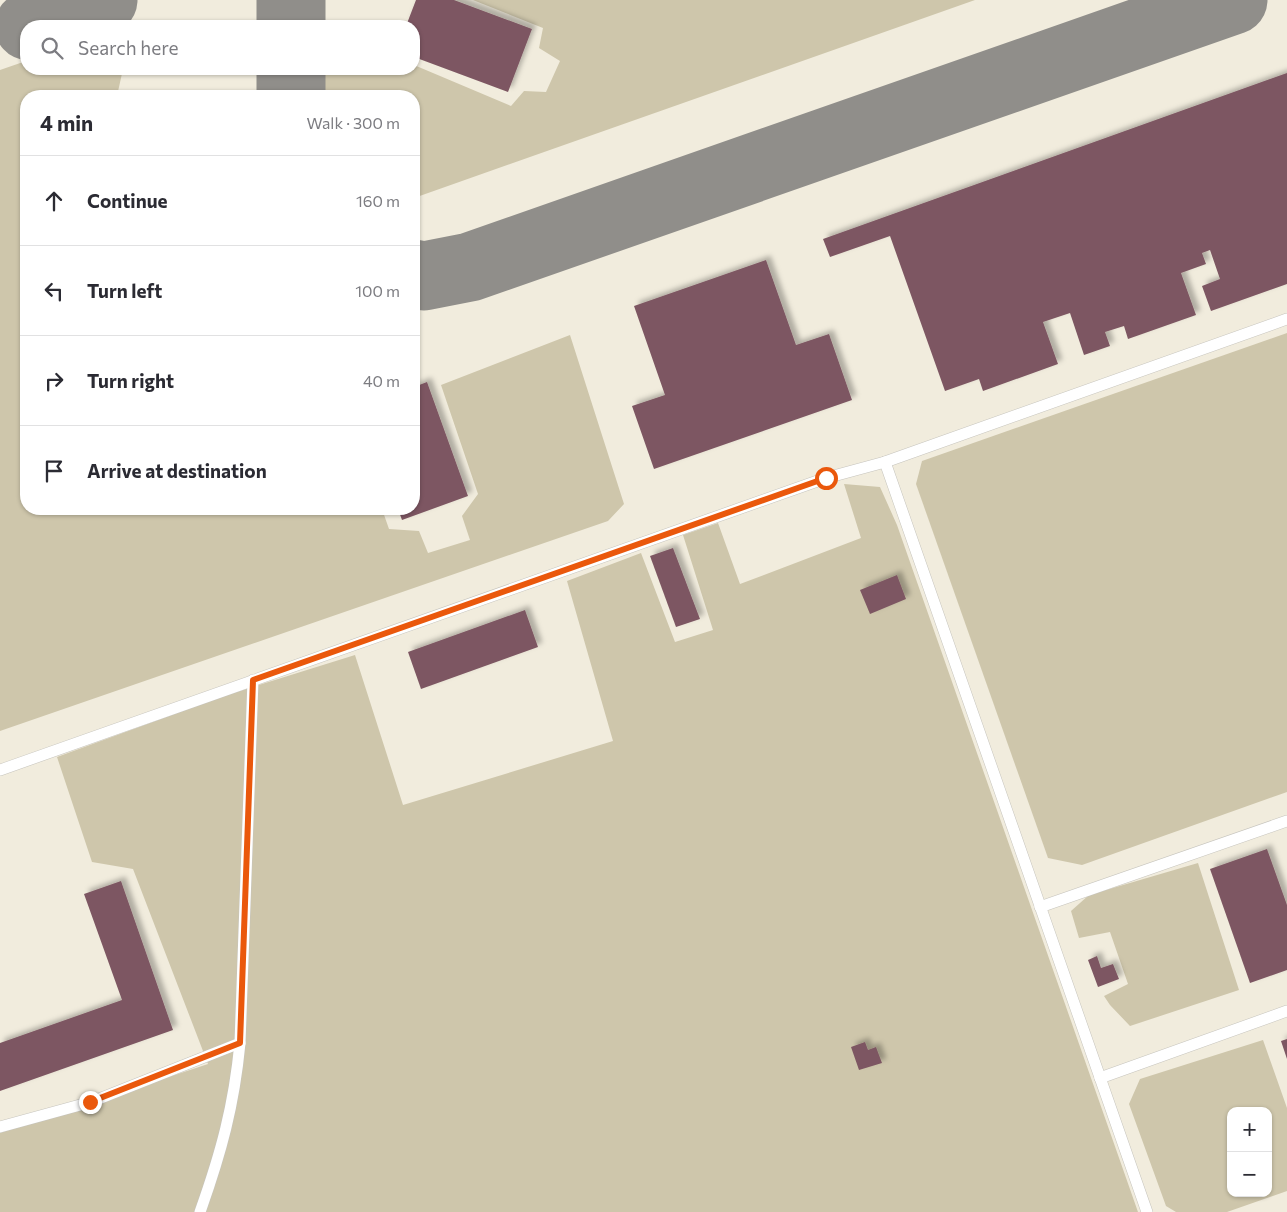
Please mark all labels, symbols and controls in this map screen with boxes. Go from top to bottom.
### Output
search box [20,20,420,75]
icon: search [38,34,66,62]
text: Search here [78,36,178,59]
text: 4 min [40,110,93,135]
text: Walk · 300 m [306,113,400,132]
icon: ahead [40,187,68,215]
text: Continue [87,189,167,212]
text: 160 m [356,191,400,210]
icon: left [40,277,68,305]
text: Turn left [87,279,162,302]
text: 100 m [355,281,400,300]
icon: right [40,367,68,395]
text: Turn right [87,369,174,392]
text: 40 m [363,371,400,390]
icon: arrive [40,457,68,485]
text: Arrive at destination [87,459,267,482]
route start [815,467,838,490]
route end [79,1091,102,1114]
map controls [1227,1107,1272,1197]
button: + [1227,1107,1272,1152]
button: − [1227,1152,1272,1197]

